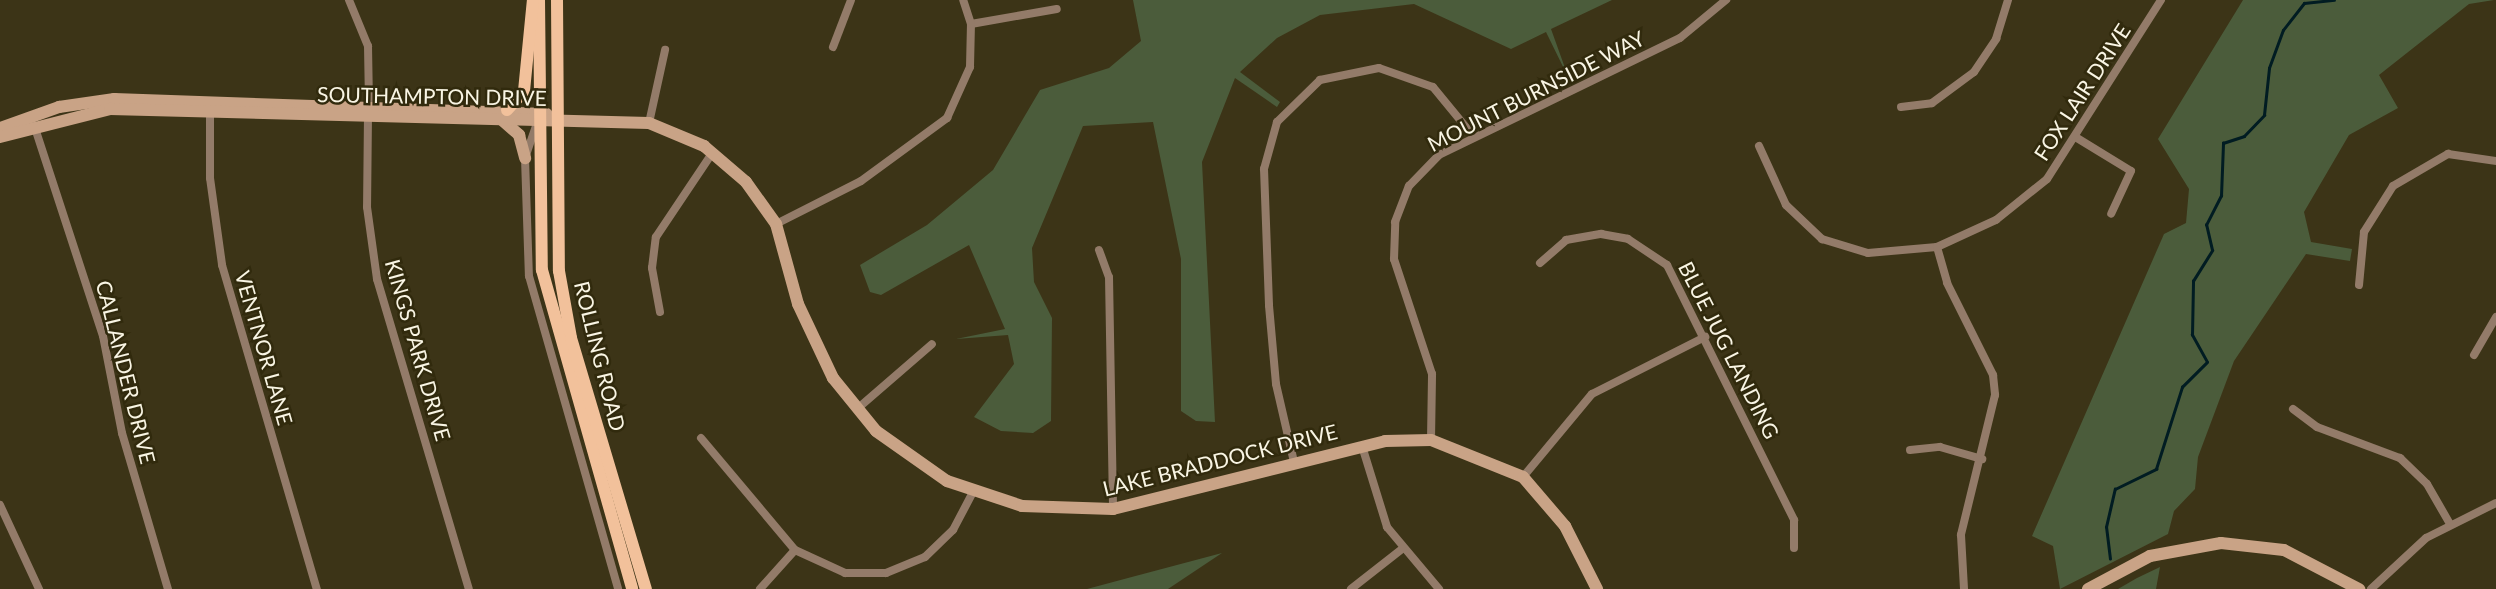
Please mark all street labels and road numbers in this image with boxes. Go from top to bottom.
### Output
street label: FOX LAIR DRIVE [2028,19,2136,165]
street label: MOUNT BURNSIDE WAY [1423,25,1649,157]
street label: SOUTHAMPTON DRIVE [317,81,547,111]
street label: KINGS PARK DRIVE [380,256,456,444]
street label: BLUE JUG LANDING [1673,257,1785,443]
street label: VENTNOR LANE [230,268,298,428]
street label: CALLANDER DRIVE [91,278,161,466]
street label: ROLLING ROAD [569,278,631,434]
street label: LAKE BRADDOCK DRIVE [1100,419,1340,501]

